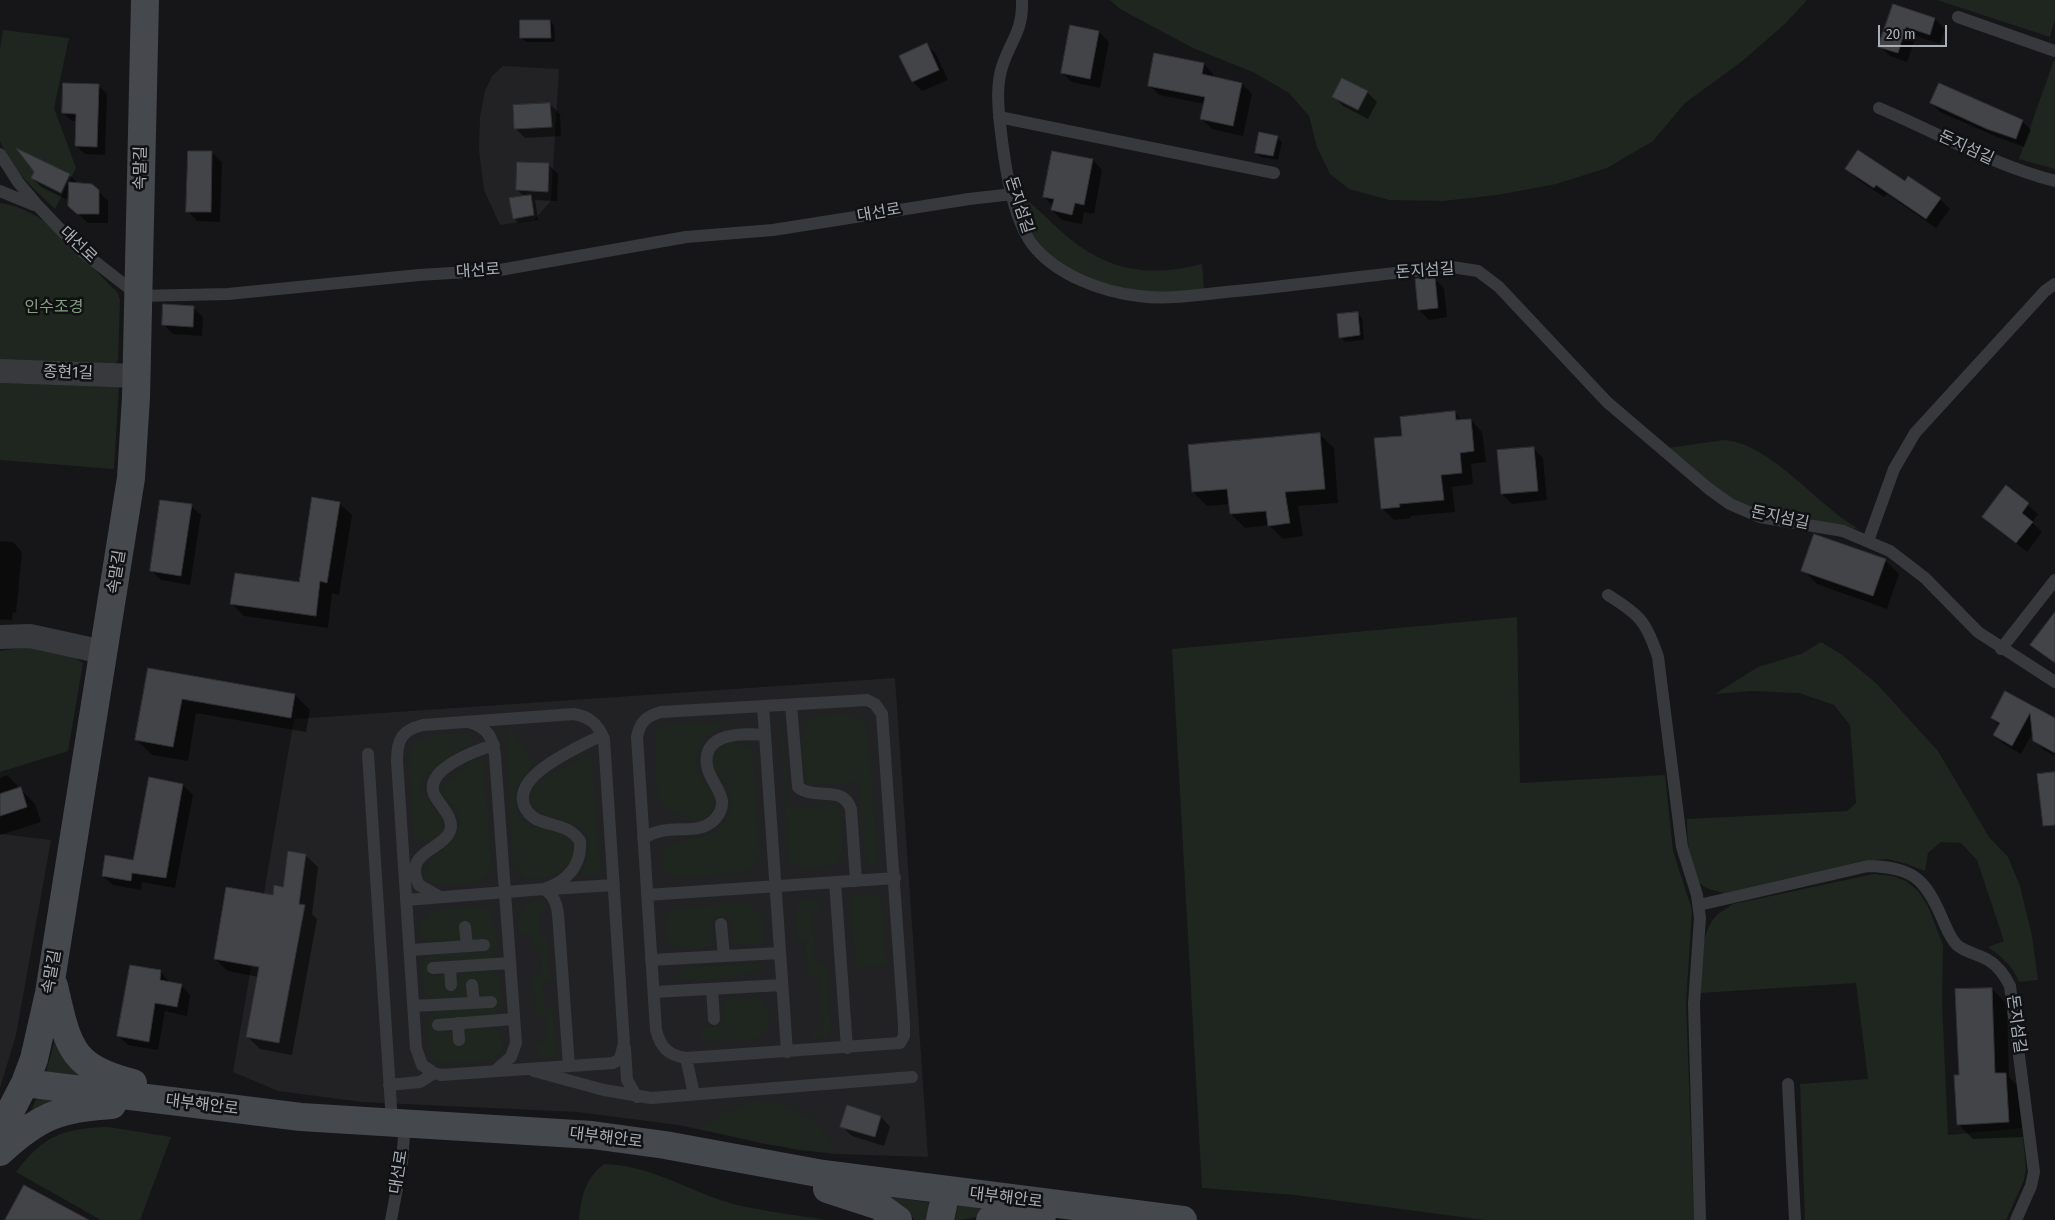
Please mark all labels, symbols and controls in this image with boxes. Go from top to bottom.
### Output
scale bar [1880,15,1949,47]
text: 20 m [1886,25,1916,43]
street label: 돈지섬길 [1935,127,1997,169]
street label: 속말길 [131,146,151,190]
street label: 돈지섬길 [1001,174,1037,236]
street label: 대선로 [856,200,902,226]
street label: 대선로 [55,223,101,267]
street label: 돈지섬길 [1395,259,1455,283]
street label: 대선로 [455,260,501,282]
park label: 인수조경 [25,298,83,318]
street label: 종현1길 [42,363,94,383]
street label: 돈지섬길 [1749,502,1811,534]
street label: 속말길 [104,549,130,595]
street label: 속말길 [39,949,65,995]
street label: 돈지섬길 [2002,994,2030,1054]
street label: 대부해안로 [164,1091,240,1119]
street label: 대부해안로 [568,1124,644,1152]
street label: 대선로 [386,1149,412,1195]
street label: 대부해안로 [968,1184,1044,1212]

